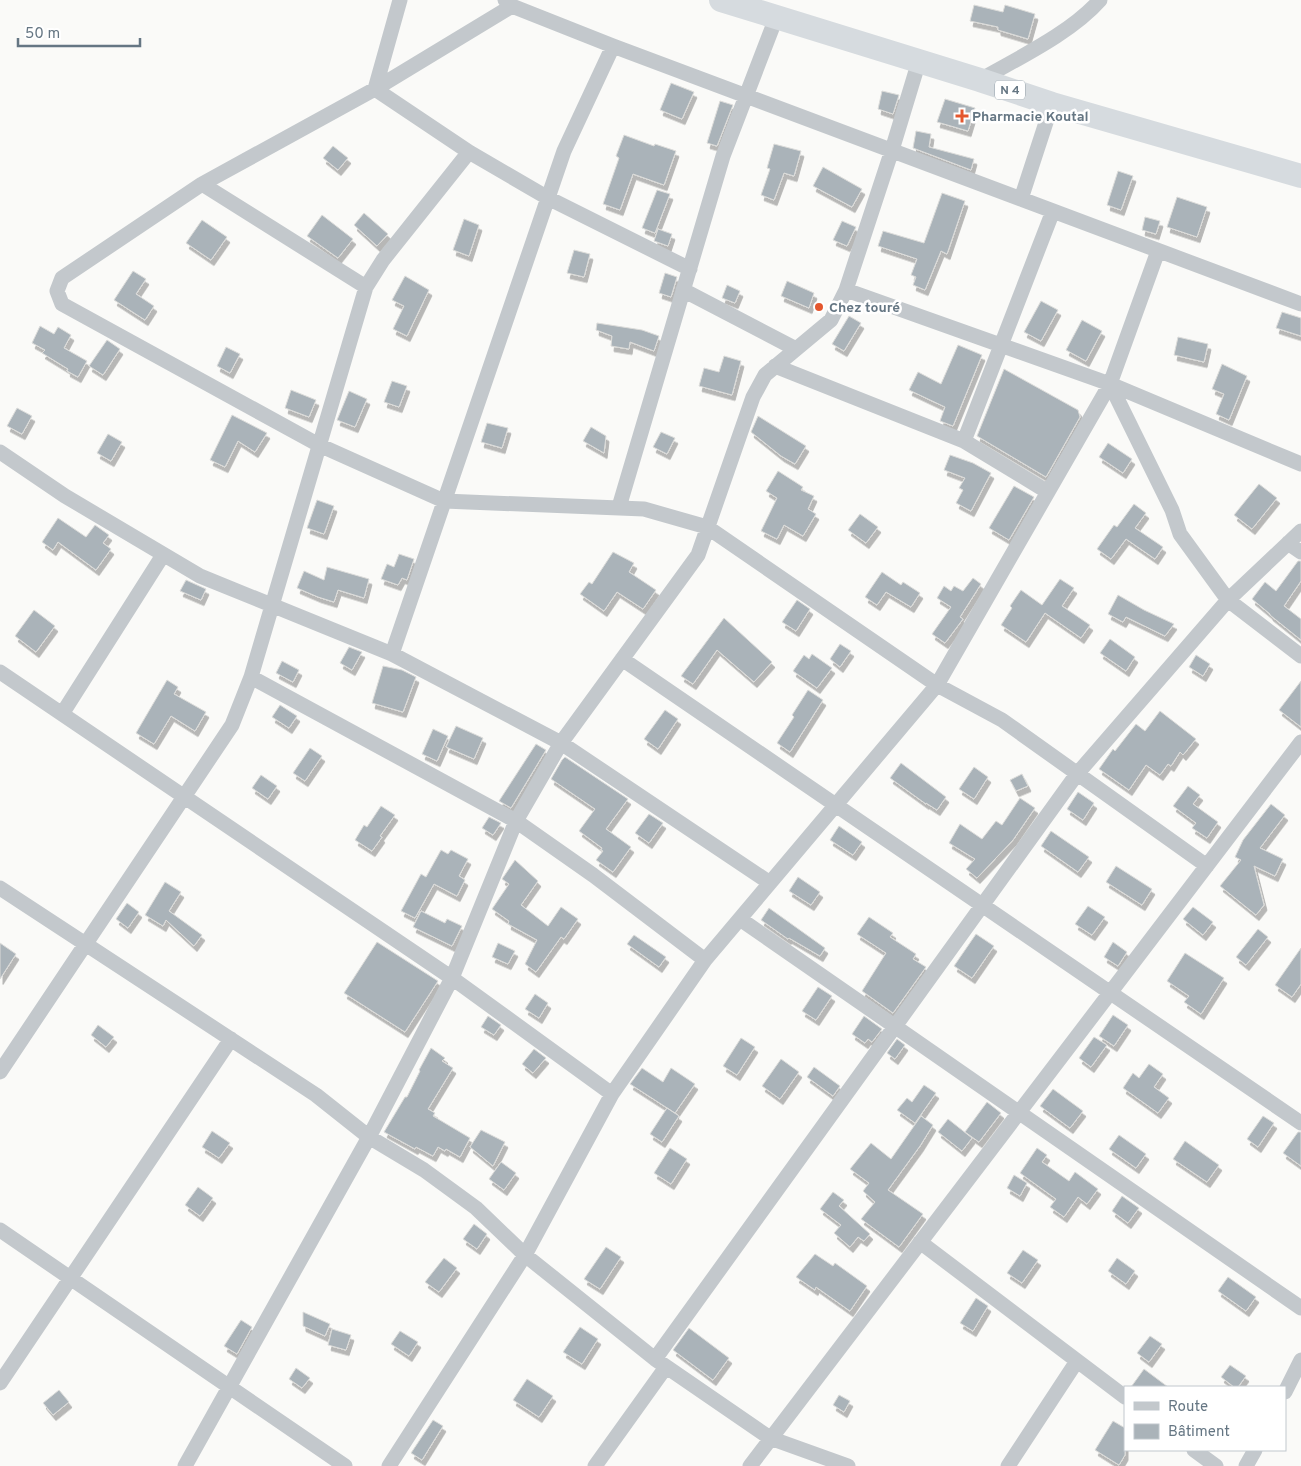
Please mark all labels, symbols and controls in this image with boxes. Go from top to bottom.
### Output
scale bar [18,15,140,47]
text: 50 m [25,25,60,44]
road number: N 4 [995,80,1025,100]
place label: Pharmacie Koutal [972,109,1089,126]
marker: Pharmacie Koutal [956,110,968,122]
place label: Chez touré [829,300,900,317]
marker: Chez touré [813,301,825,313]
legend [1124,1386,1286,1451]
text: Route [1168,1398,1208,1417]
text: Bâtiment [1168,1423,1230,1442]

